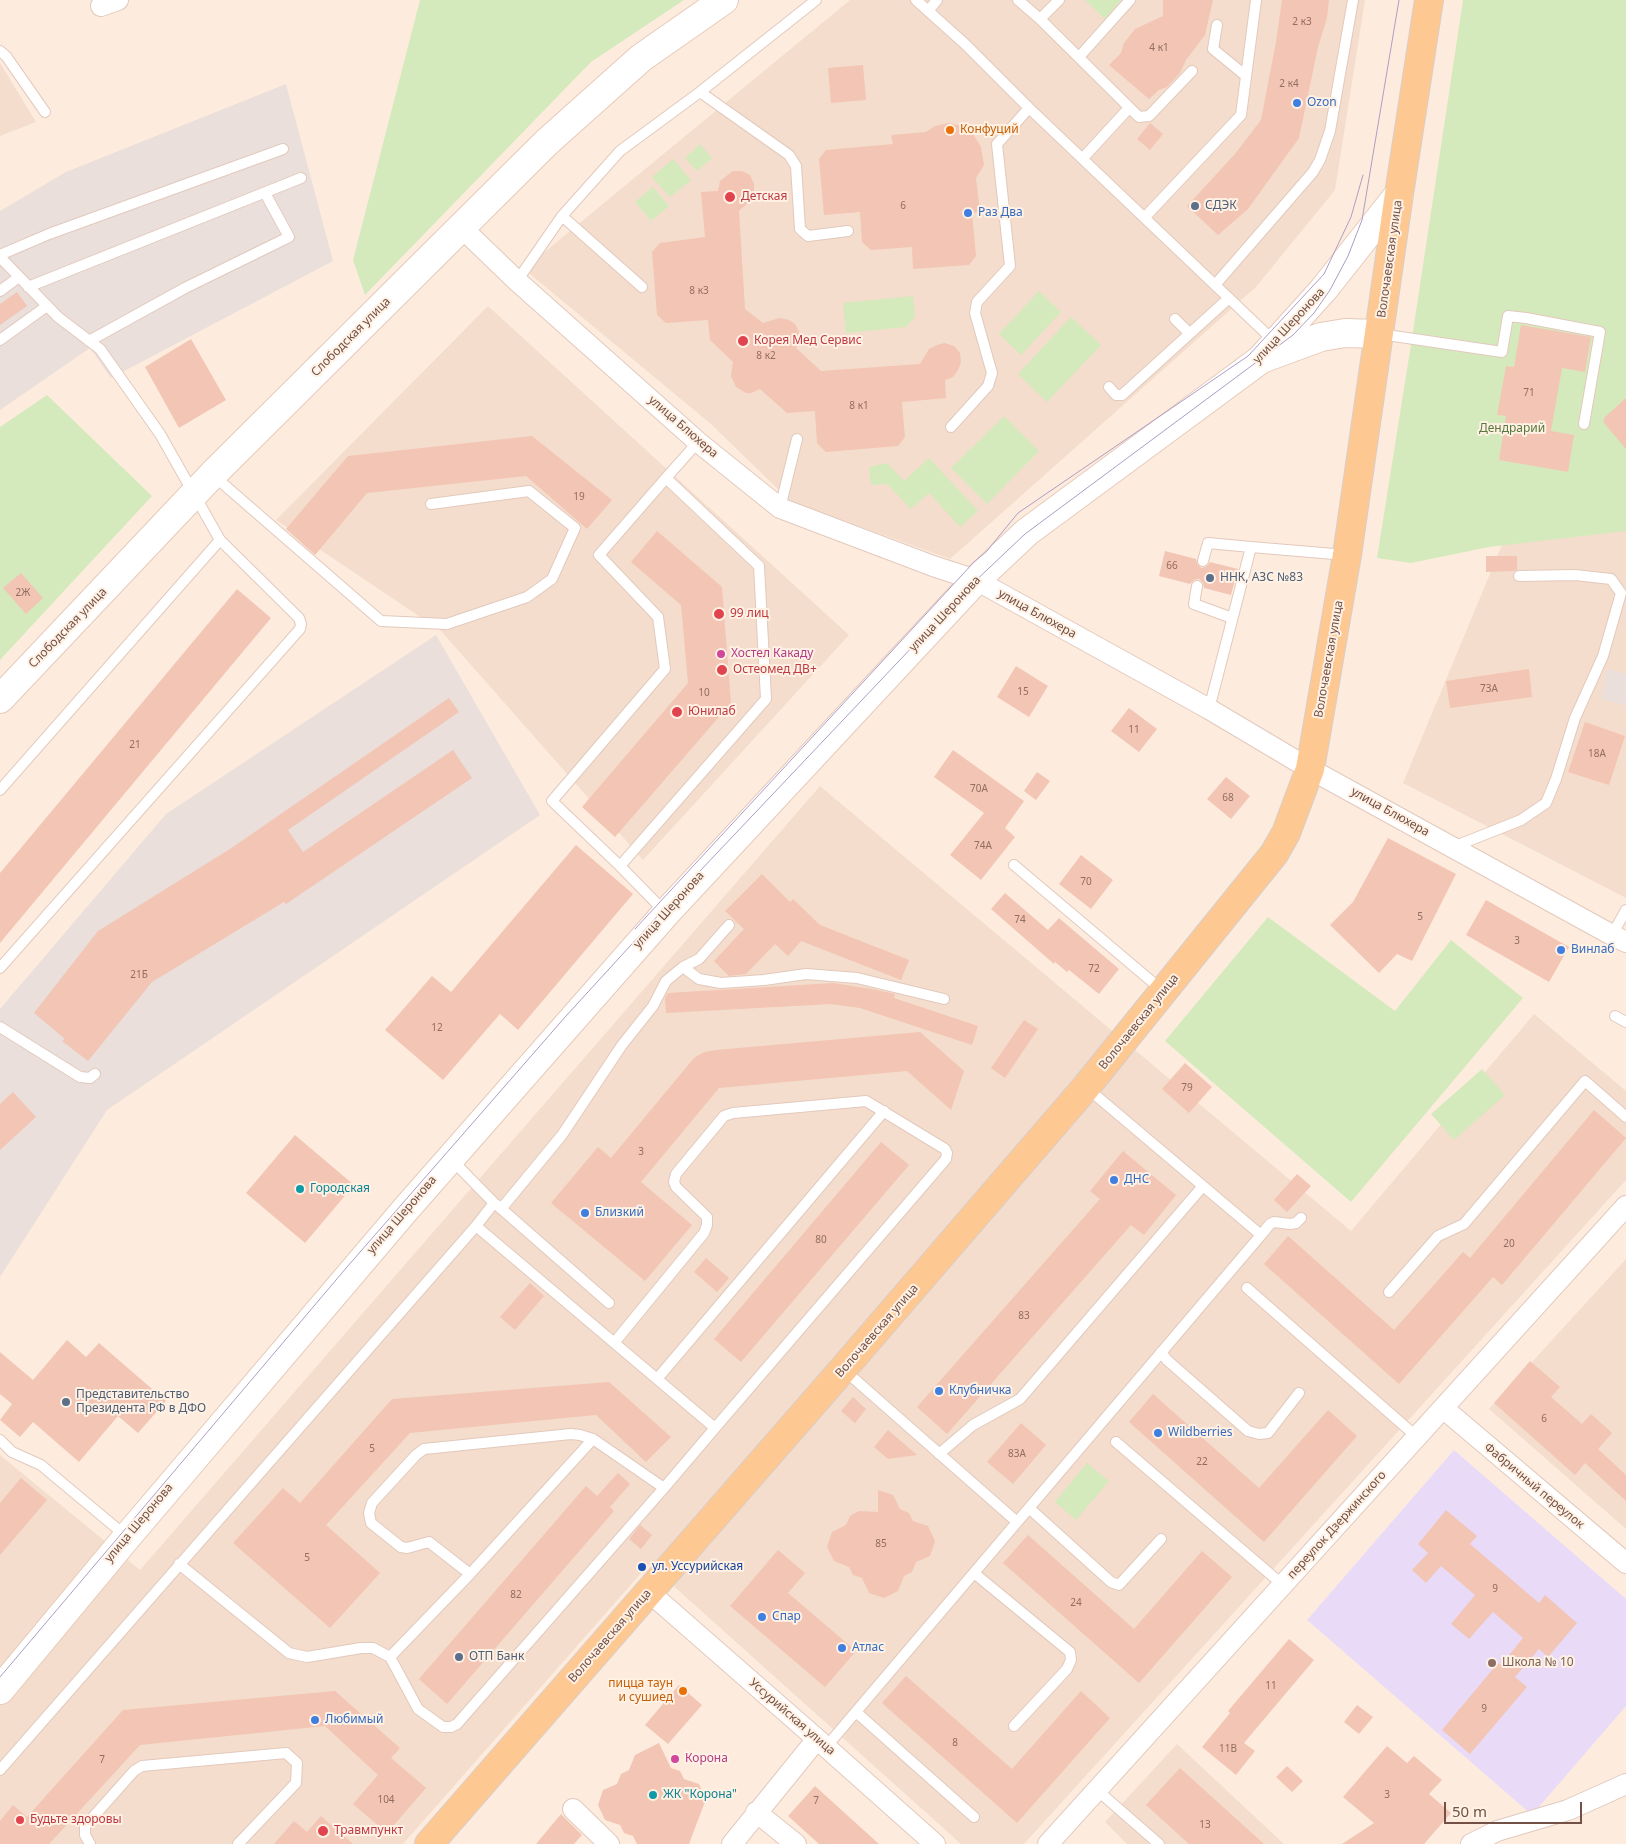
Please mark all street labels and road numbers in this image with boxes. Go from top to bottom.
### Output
street label: Волочаевская улица [1375,199,1405,319]
street label: улица Шеронова [1250,285,1328,367]
street label: Слободская улица [308,294,394,380]
street label: улица Блюхера [645,393,721,461]
street label: улица Шеронова [906,573,984,655]
street label: Слободская улица [26,585,110,671]
street label: улица Блюхера [995,587,1079,641]
street label: Волочаевская улица [1312,599,1346,719]
street label: улица Блюхера [1348,785,1432,839]
street label: улица Шеронова [631,869,707,951]
street label: Волочаевская улица [1096,971,1182,1073]
street label: улица Шеронова [364,1173,440,1257]
street label: Волочаевская улица [833,1281,921,1381]
street label: Фабричный переулок [1481,1440,1587,1532]
street label: переулок Дзержинского [1285,1468,1389,1582]
street label: улица Шеронова [102,1481,176,1565]
street label: Волочаевская улица [566,1586,654,1686]
street label: Уссурийская улица [746,1676,838,1758]

